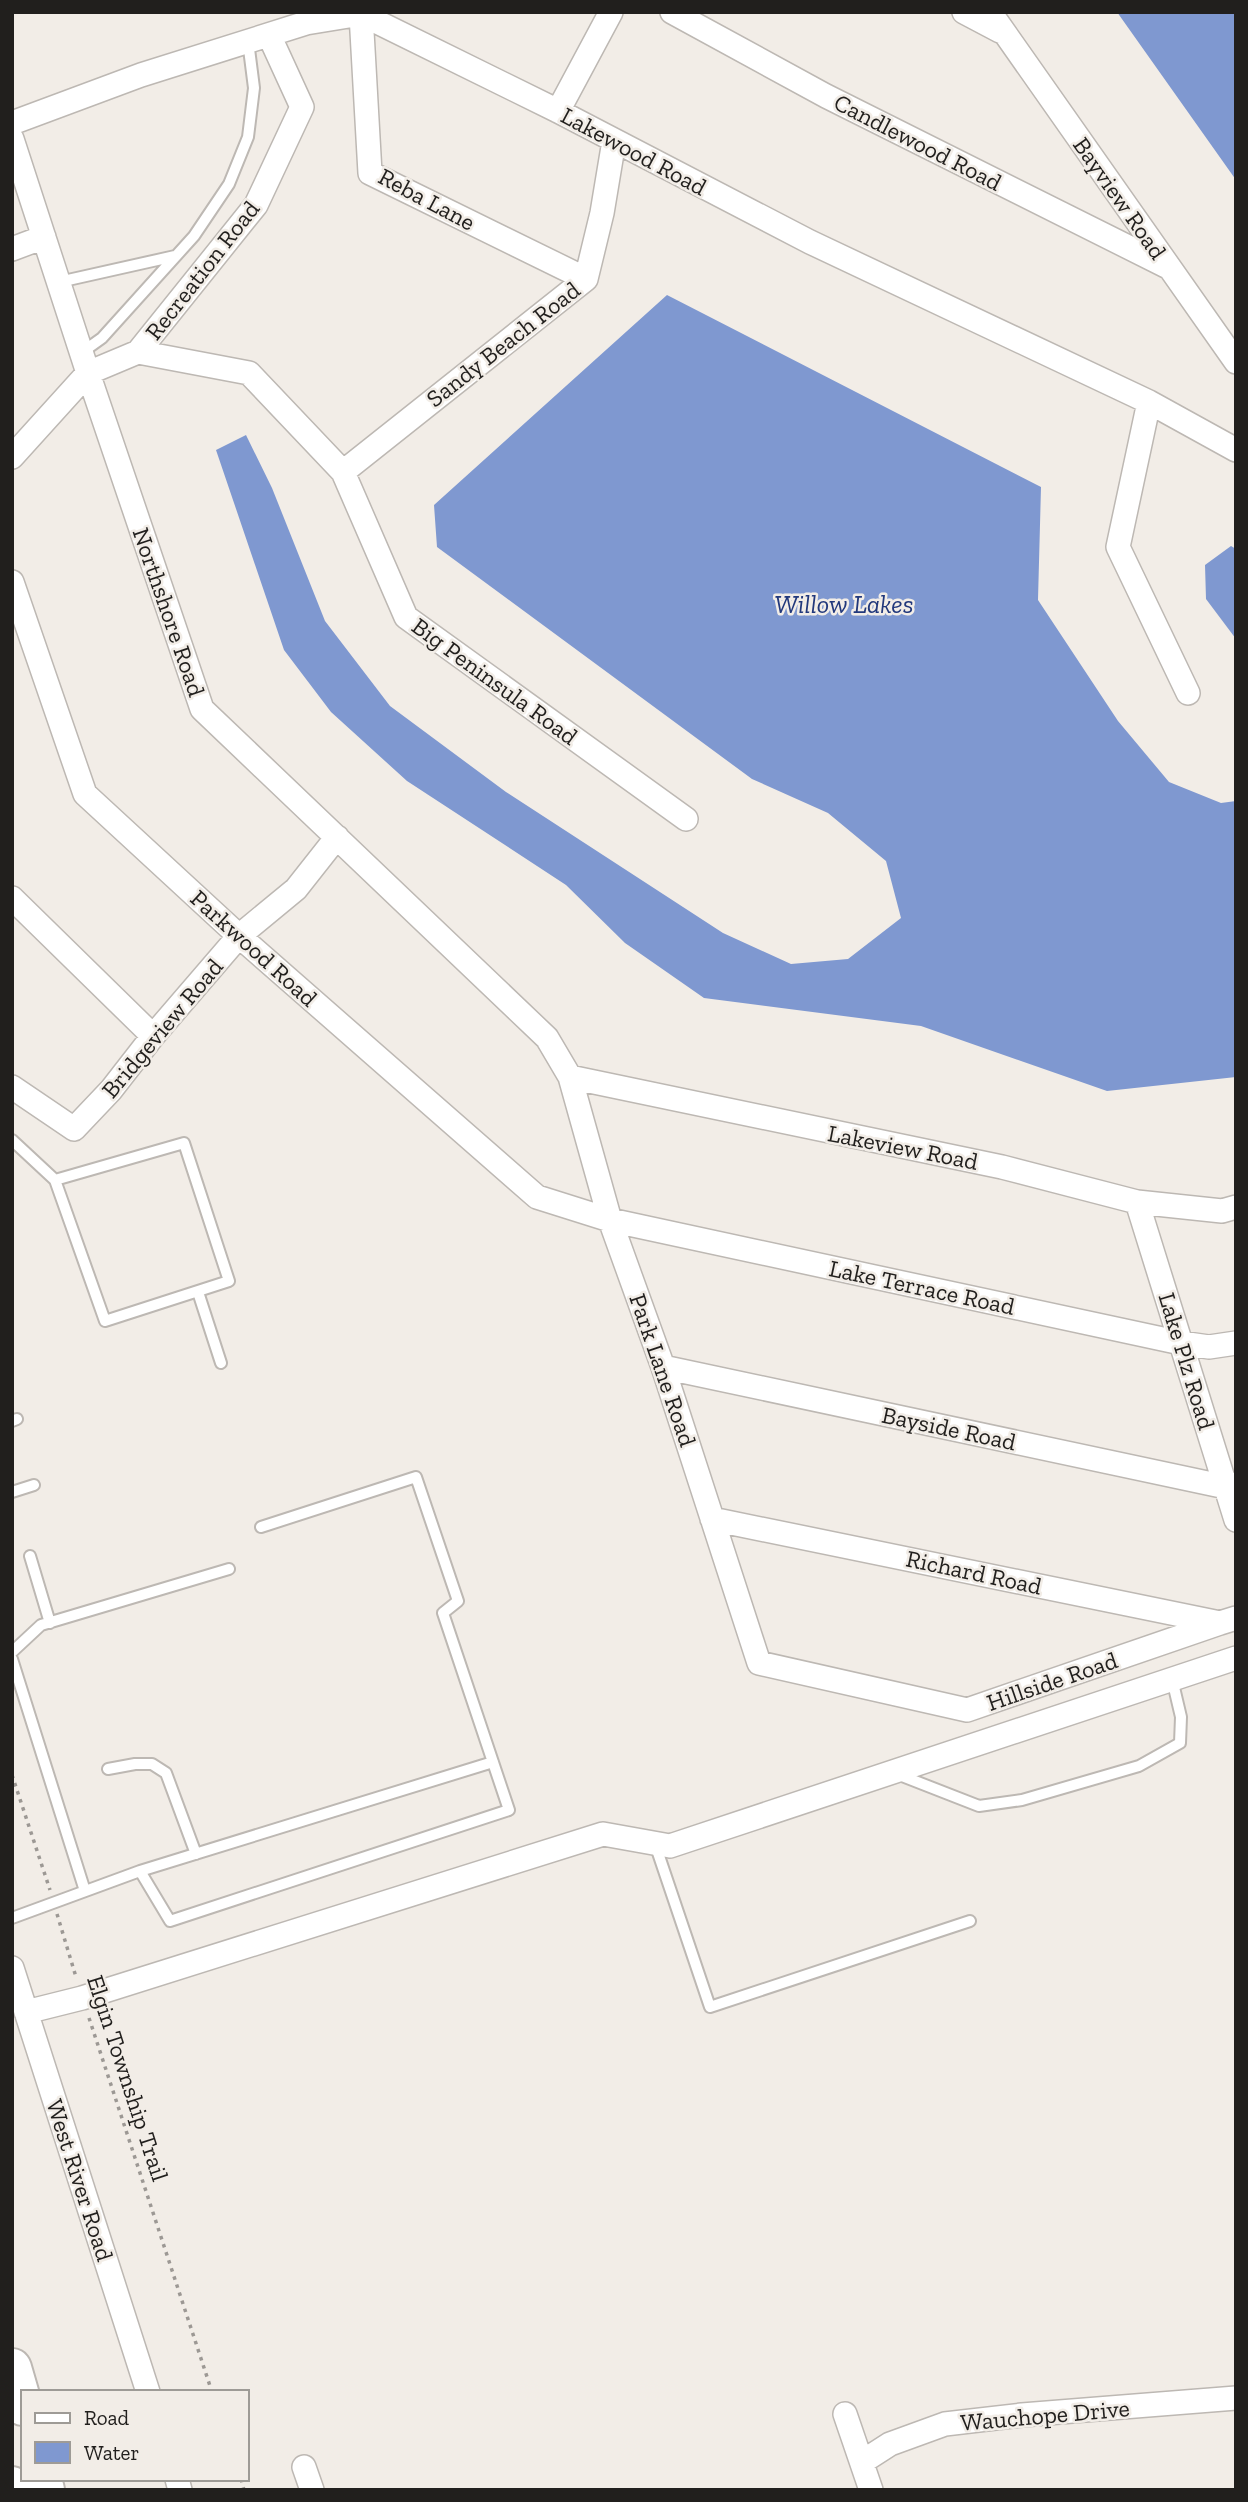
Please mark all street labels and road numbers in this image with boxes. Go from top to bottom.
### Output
street label: Candlewood Road [829,87,1007,197]
street label: Lakewood Road [556,100,712,202]
street label: Bayview Road [1067,131,1173,265]
street label: Reba Lane [374,161,480,237]
street label: Recreation Road [139,195,265,345]
street label: Sandy Beach Road [420,275,586,413]
street label: Northshore Road [127,524,211,700]
street label: Big Peninsula Road [407,611,583,751]
street label: Parkwood Road [185,883,323,1013]
street label: Bridgeview Road [95,952,229,1104]
street label: Lakeview Road [825,1118,981,1176]
street label: Lake Terrace Road [827,1253,1017,1321]
street label: Lake Plz Road [1152,1289,1222,1433]
street label: Park Lane Road [623,1290,703,1450]
street label: Bayside Road [879,1400,1019,1456]
street label: Richard Road [904,1543,1044,1601]
street label: Hillside Road [983,1645,1121,1717]
street label: Elgin Township Trail [81,1971,175,2185]
street label: West River Road [40,2095,120,2265]
street label: Wauchope Drive [959,2393,1131,2437]

